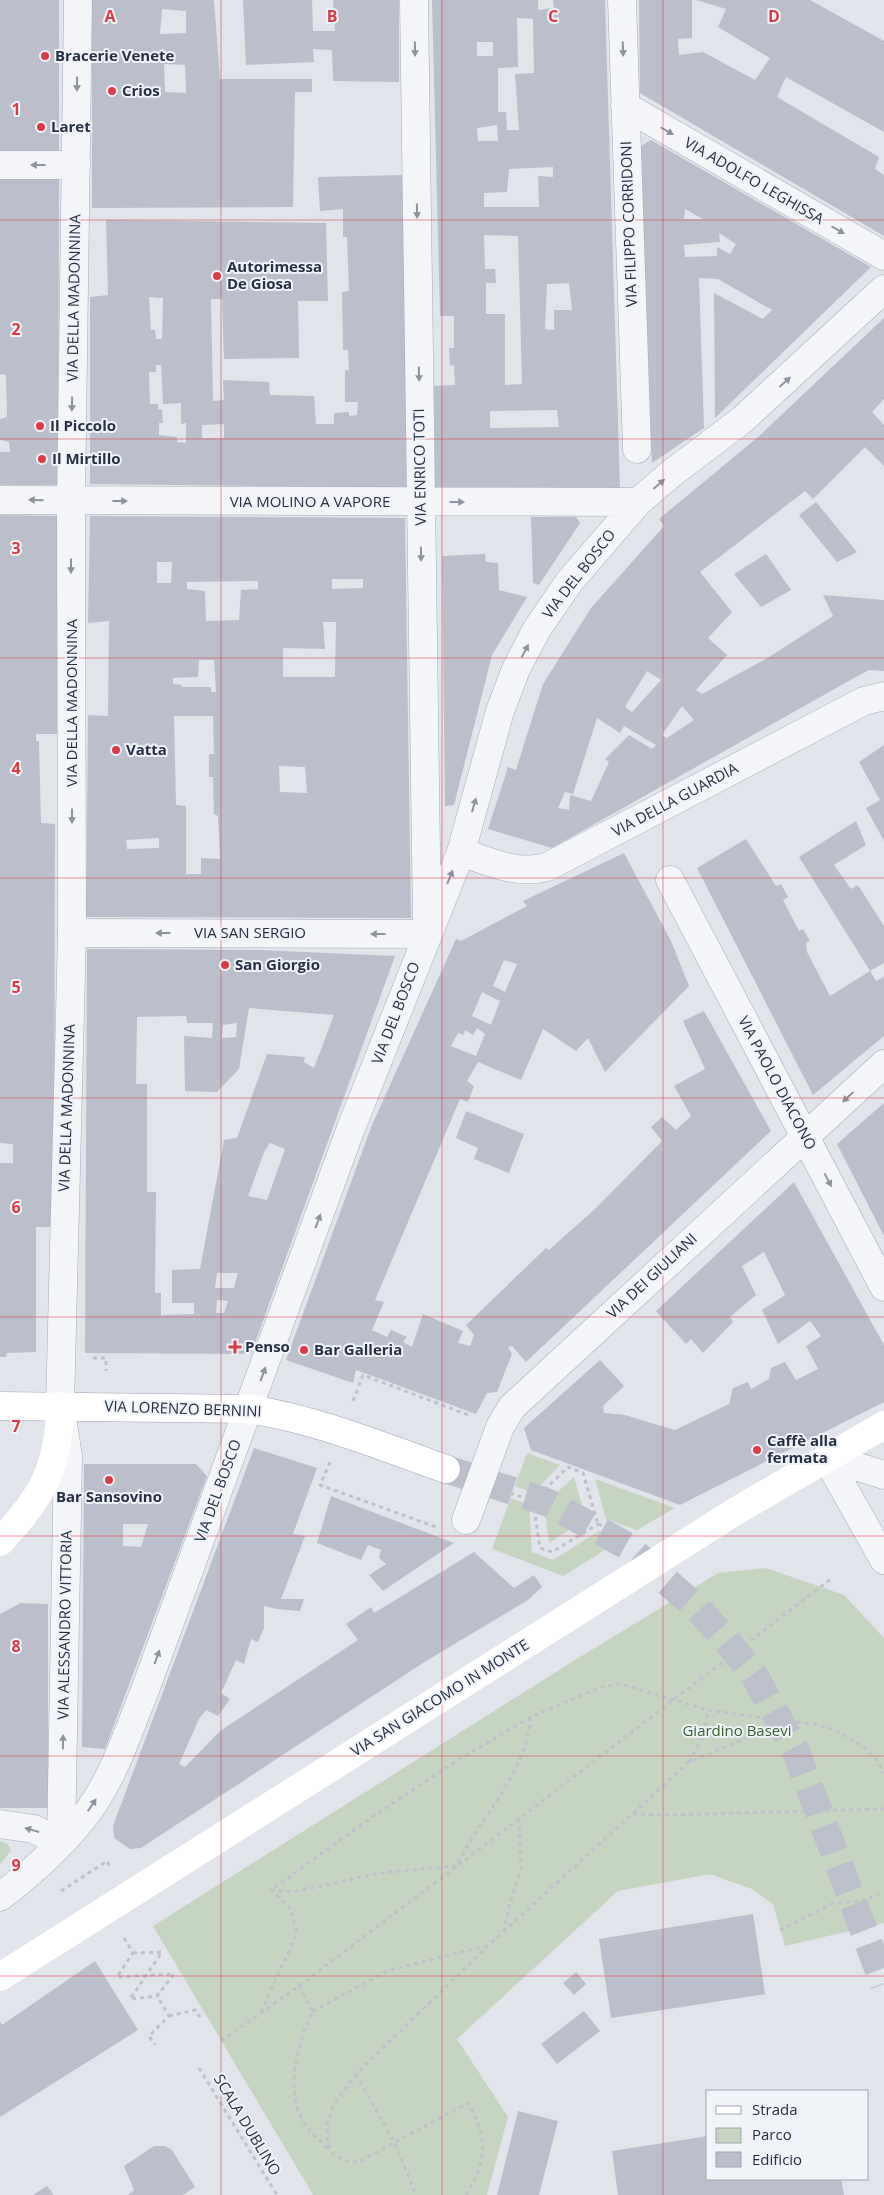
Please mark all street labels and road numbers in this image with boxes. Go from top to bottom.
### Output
street label: VIA ADOLFO LEGHISSA [681,132,828,229]
street label: VIA FILIPPO CORRIDONI [615,141,641,307]
street label: VIA DELLA MADONNINA [62,213,84,382]
street label: VIA ENRICO TOTI [408,408,430,526]
street label: VIA MOLINO A VAPORE [230,491,390,511]
street label: VIA DEL BOSCO [537,525,619,622]
street label: VIA DELLA MADONNINA [61,619,81,787]
street label: VIA DELLA GUARDIA [608,757,741,841]
street label: VIA SAN SERGIO [194,922,306,942]
street label: VIA DEL BOSCO [366,959,424,1067]
street label: VIA PAOLO DIACONO [734,1012,822,1153]
street label: VIA DELLA MADONNINA [53,1023,79,1192]
street label: VIA DEI GIULIANI [602,1228,701,1322]
street label: VIA LORENZO BERNINI [104,1395,262,1421]
street label: VIA DEL BOSCO [189,1436,245,1545]
street label: VIA ALESSANDRO VITTORIA [52,1530,76,1720]
street label: VIA SAN GIACOMO IN MONTE [347,1634,532,1760]
street label: SCALA DUBLINO [210,2070,286,2179]

